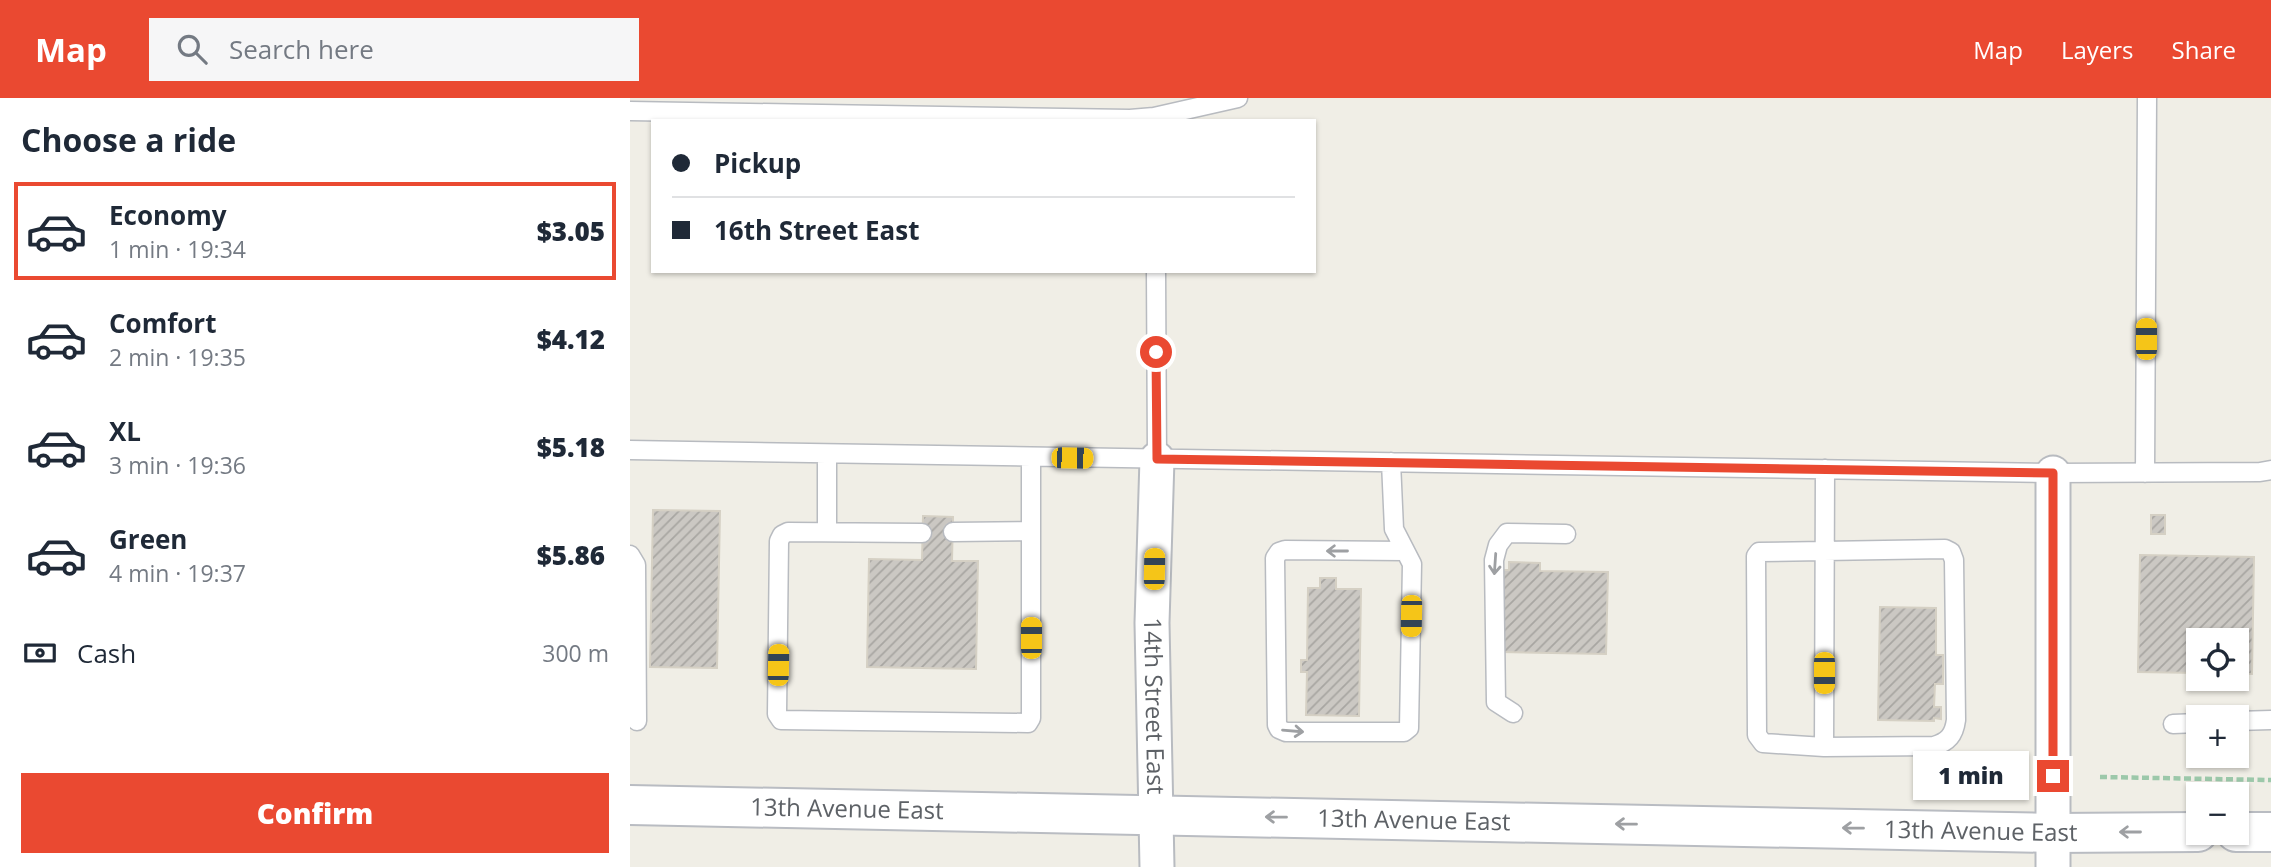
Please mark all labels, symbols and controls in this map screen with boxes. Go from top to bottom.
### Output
search box [149,18,639,81]
text: Map [35,27,107,72]
icon: search [173,30,211,68]
text: Search here [229,31,374,67]
text: Map [1973,33,2023,66]
text: Layers [2061,33,2134,66]
text: Share [2172,33,2236,66]
text: Choose a ride [21,118,236,161]
text: Pickup [714,145,801,181]
text: Economy [109,197,227,233]
icon: car [25,200,88,263]
text: 16th Street East [714,212,920,248]
text: $3.05 [537,213,605,249]
text: 1 min · 19:34 [109,233,246,265]
text: Comfort [109,305,216,341]
icon: car [25,308,88,371]
car [2136,318,2157,360]
text: $4.12 [537,321,605,357]
route start [1140,336,1172,368]
text: 2 min · 19:35 [109,341,246,373]
text: XL [109,413,141,449]
icon: car [25,416,88,479]
text: $5.18 [537,429,605,465]
car [1051,447,1094,469]
text: 3 min · 19:36 [109,449,246,481]
text: Green [109,521,187,557]
icon: car [25,524,88,587]
text: $5.86 [537,537,605,573]
one-way arrow [1326,544,1349,557]
car [1144,548,1165,590]
one-way arrow [1489,552,1502,575]
text: 4 min · 19:37 [109,557,246,589]
car [1401,595,1422,637]
car [1021,617,1042,659]
street label: 14th Street East [1137,617,1174,795]
map controls [2186,628,2249,845]
button: locate [2186,628,2249,691]
icon: cash [21,634,59,672]
text: Cash [77,635,136,671]
text: 300 m [542,637,609,669]
car [768,644,789,686]
car [1814,652,1835,694]
button: + [2186,705,2249,768]
one-way arrow [1281,725,1304,738]
callout: 1 min [1913,752,2028,800]
text: 1 min [1938,759,2004,791]
route end [2037,760,2069,792]
button: Confirm [21,773,609,853]
button: − [2186,782,2249,845]
street label: 13th Avenue East [750,789,944,826]
street label: 13th Avenue East [1317,801,1511,837]
one-way arrow [1265,810,1288,824]
street label: 13th Avenue East [1884,812,2078,848]
one-way arrow [1615,817,1638,830]
one-way arrow [1842,821,1865,835]
one-way arrow [2119,825,2142,839]

